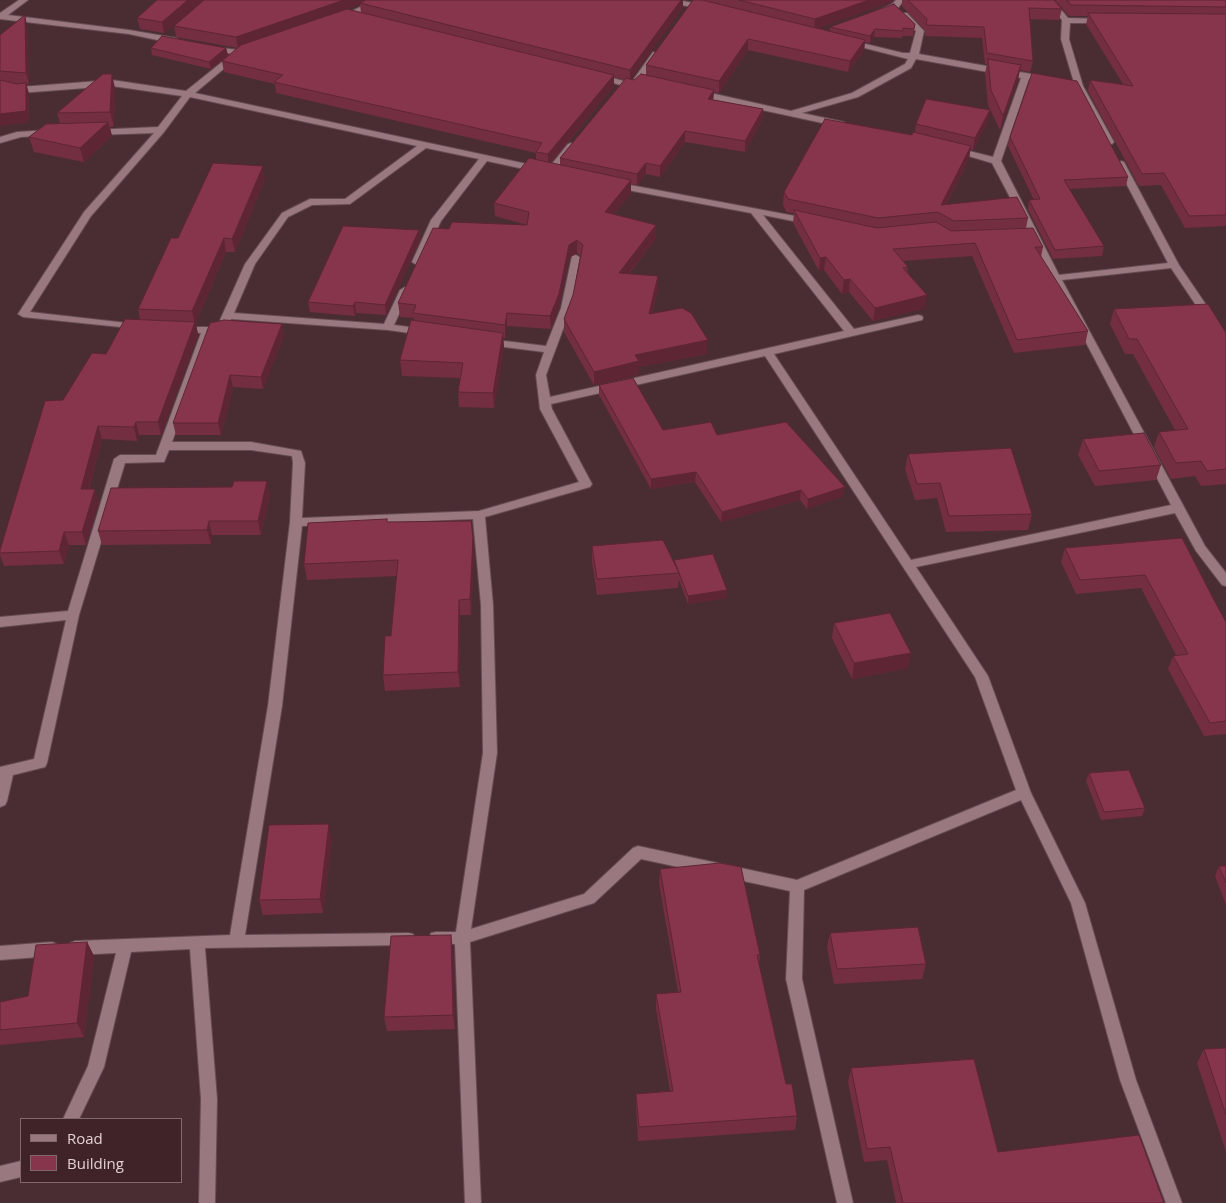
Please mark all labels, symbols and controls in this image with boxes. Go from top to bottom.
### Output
legend [20,1118,182,1183]
text: Road [67,1128,103,1148]
text: Building [67,1153,124,1173]

